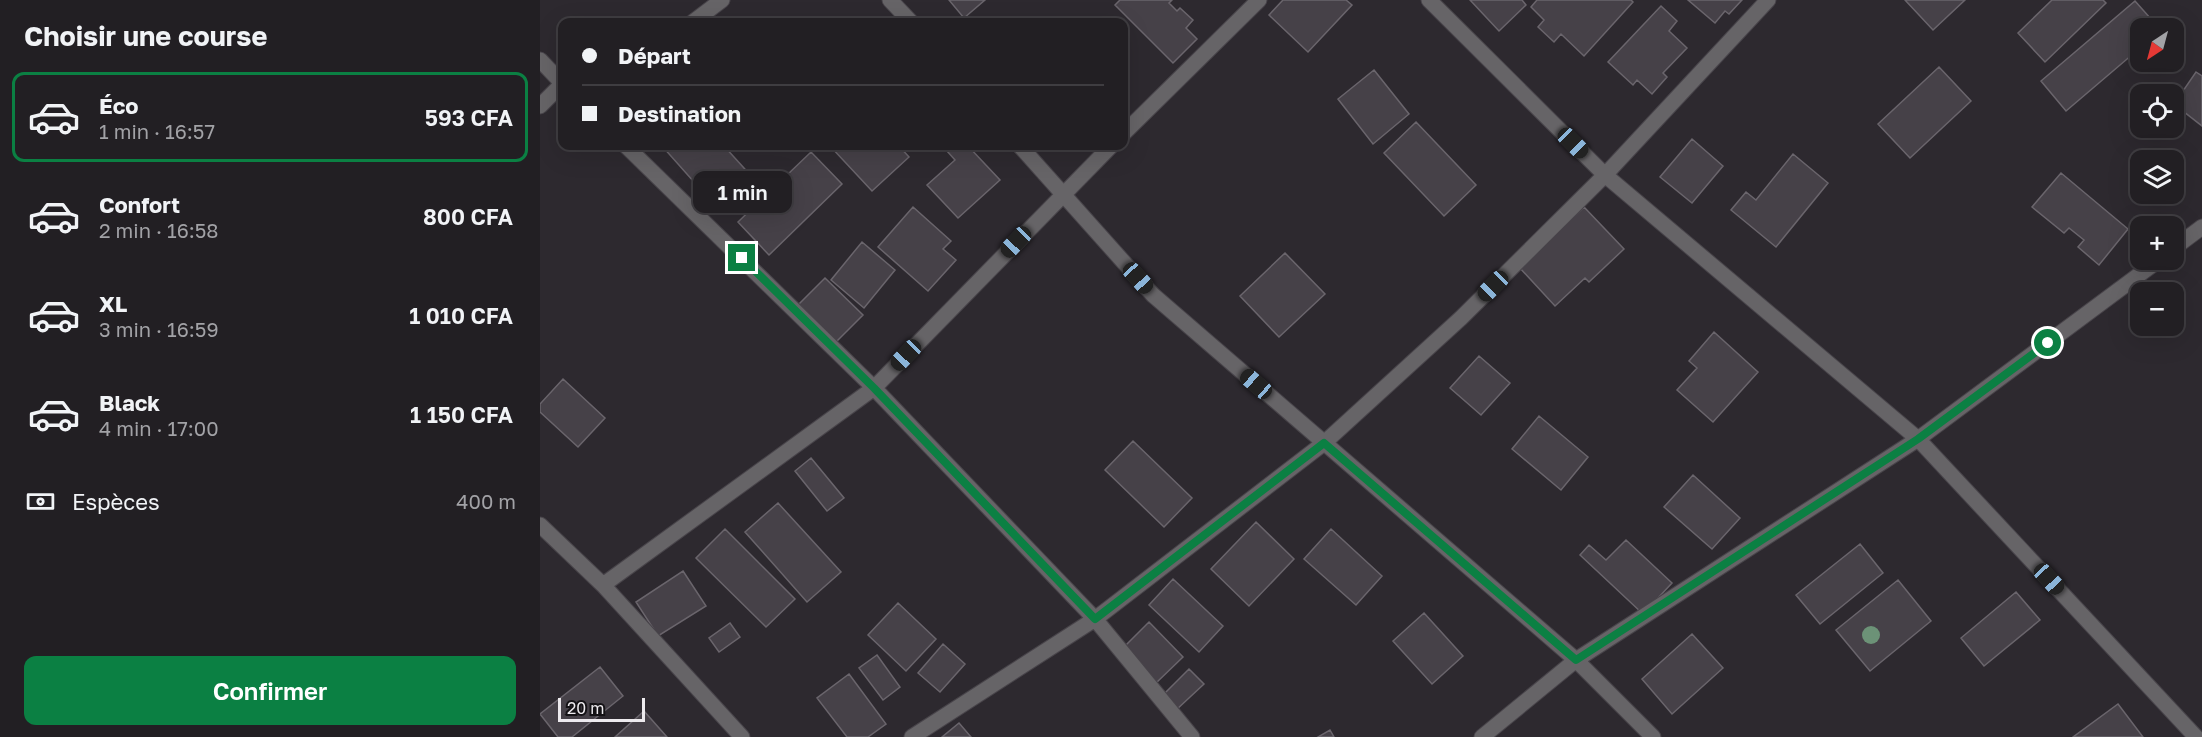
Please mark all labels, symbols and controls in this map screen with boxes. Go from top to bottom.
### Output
north arrow [2130,18,2184,72]
map controls [2130,18,2184,336]
text: Choisir une course [24,20,267,52]
text: Départ [618,42,691,69]
button: locate [2130,84,2184,138]
icon: car [27,90,81,144]
text: Éco [99,92,138,119]
text: Destination [618,100,741,127]
text: 593 CFA [425,104,513,131]
text: 1 min · 16:57 [99,119,215,143]
car [1554,124,1592,162]
button: layers [2130,150,2184,204]
callout: 1 min [692,171,792,213]
text: 1 min [717,180,768,204]
icon: car [27,189,81,243]
text: Confort [99,191,180,218]
text: 800 CFA [423,203,513,230]
button: + [2130,216,2184,270]
text: 2 min · 16:58 [99,218,219,242]
car [997,223,1035,261]
route end [728,244,755,271]
car [1119,259,1157,297]
car [1474,267,1512,305]
button: − [2130,282,2184,336]
icon: car [27,288,81,342]
text: XL [99,290,127,317]
text: 1 010 CFA [409,302,513,329]
text: 3 min · 16:59 [99,317,219,341]
route start [2034,329,2061,356]
car [887,336,925,374]
car [1237,365,1275,403]
icon: car [27,387,81,441]
text: Black [99,389,160,416]
text: 1 150 CFA [410,401,513,428]
text: 4 min · 17:00 [99,416,219,440]
icon: cash [24,485,57,518]
text: Espèces [72,488,160,515]
text: 400 m [456,489,516,513]
car [2030,560,2068,598]
button: Confirmer [24,656,516,725]
scale bar [558,695,645,722]
text: 20 m [567,698,604,718]

